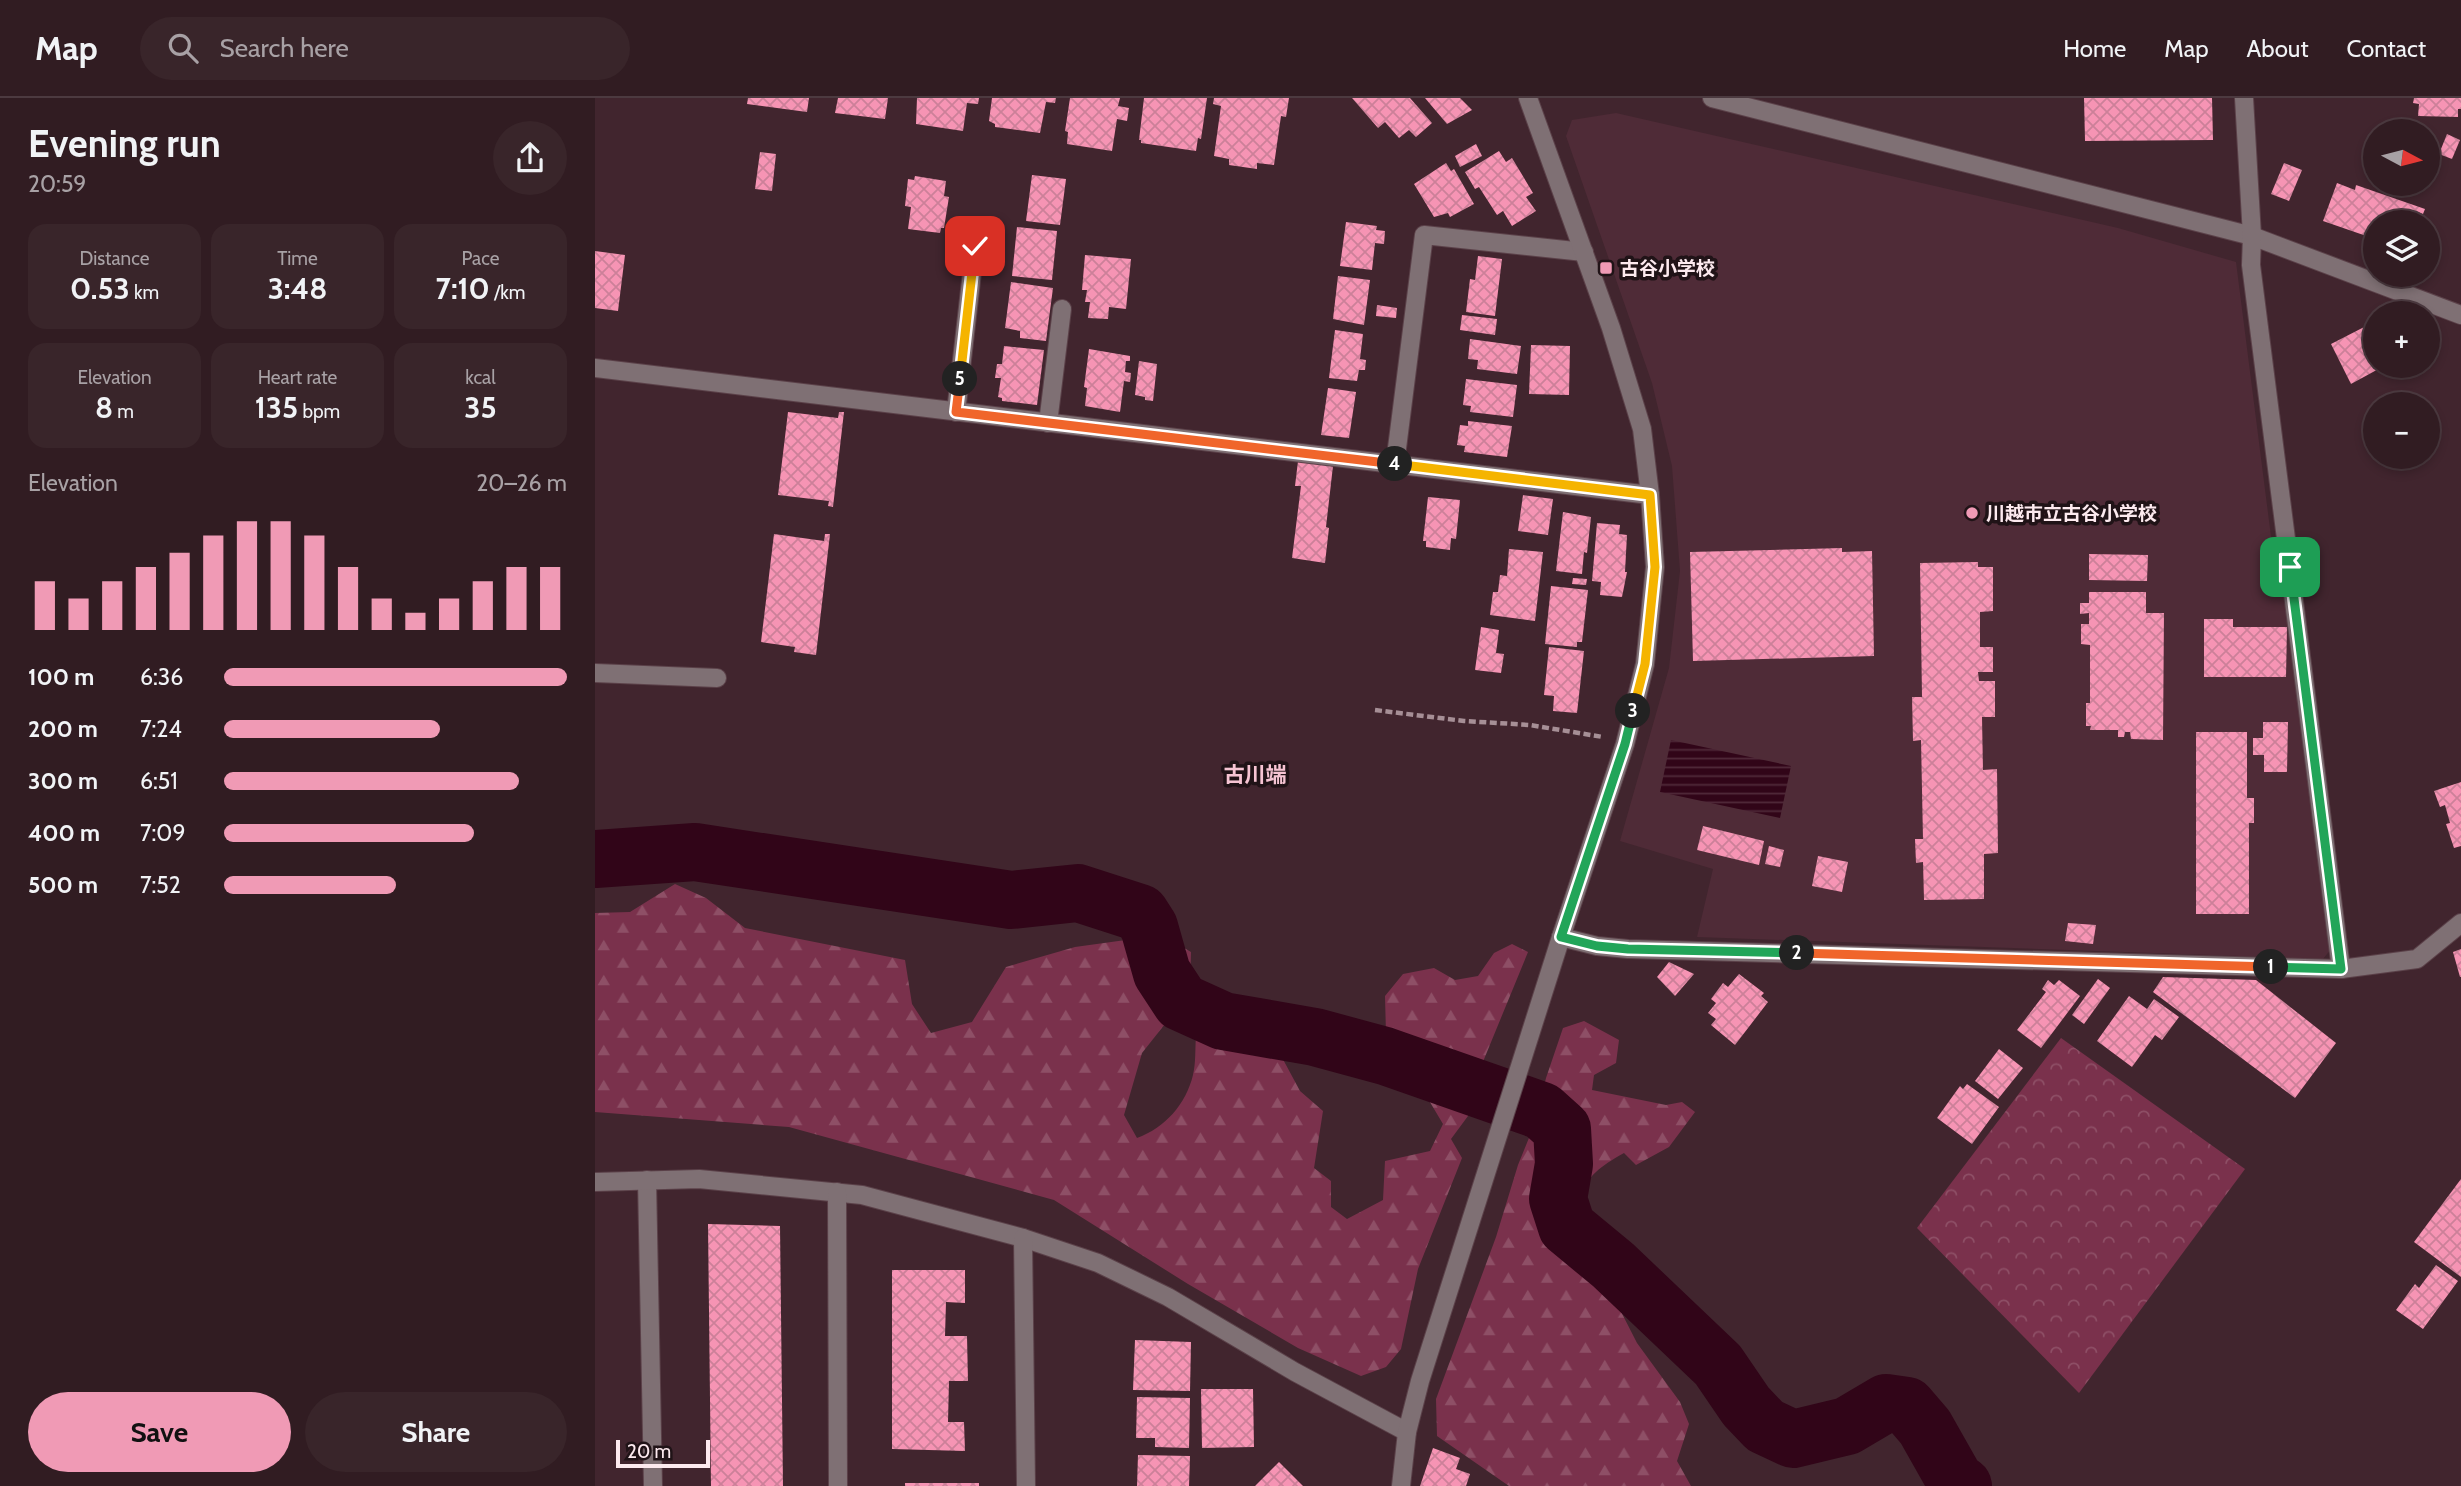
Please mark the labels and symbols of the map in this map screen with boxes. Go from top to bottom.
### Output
north arrow [2363,119,2439,196]
pin [945,216,1005,276]
place label: 古谷小学校 [1620,257,1715,280]
marker: 古谷小学校 [1598,260,1614,276]
pin: 5 [943,362,977,396]
pin: 4 [1377,446,1413,482]
place label: 川越市立古谷小学校 [1986,502,2157,525]
marker: 川越市立古谷小学校 [1964,505,1980,521]
pin [2260,537,2320,597]
pin: 3 [1615,694,1651,728]
district label: 古川端 [1224,762,1287,787]
pin: 2 [1779,936,1815,970]
pin: 1 [2253,950,2289,984]
scale bar [616,1437,711,1469]

